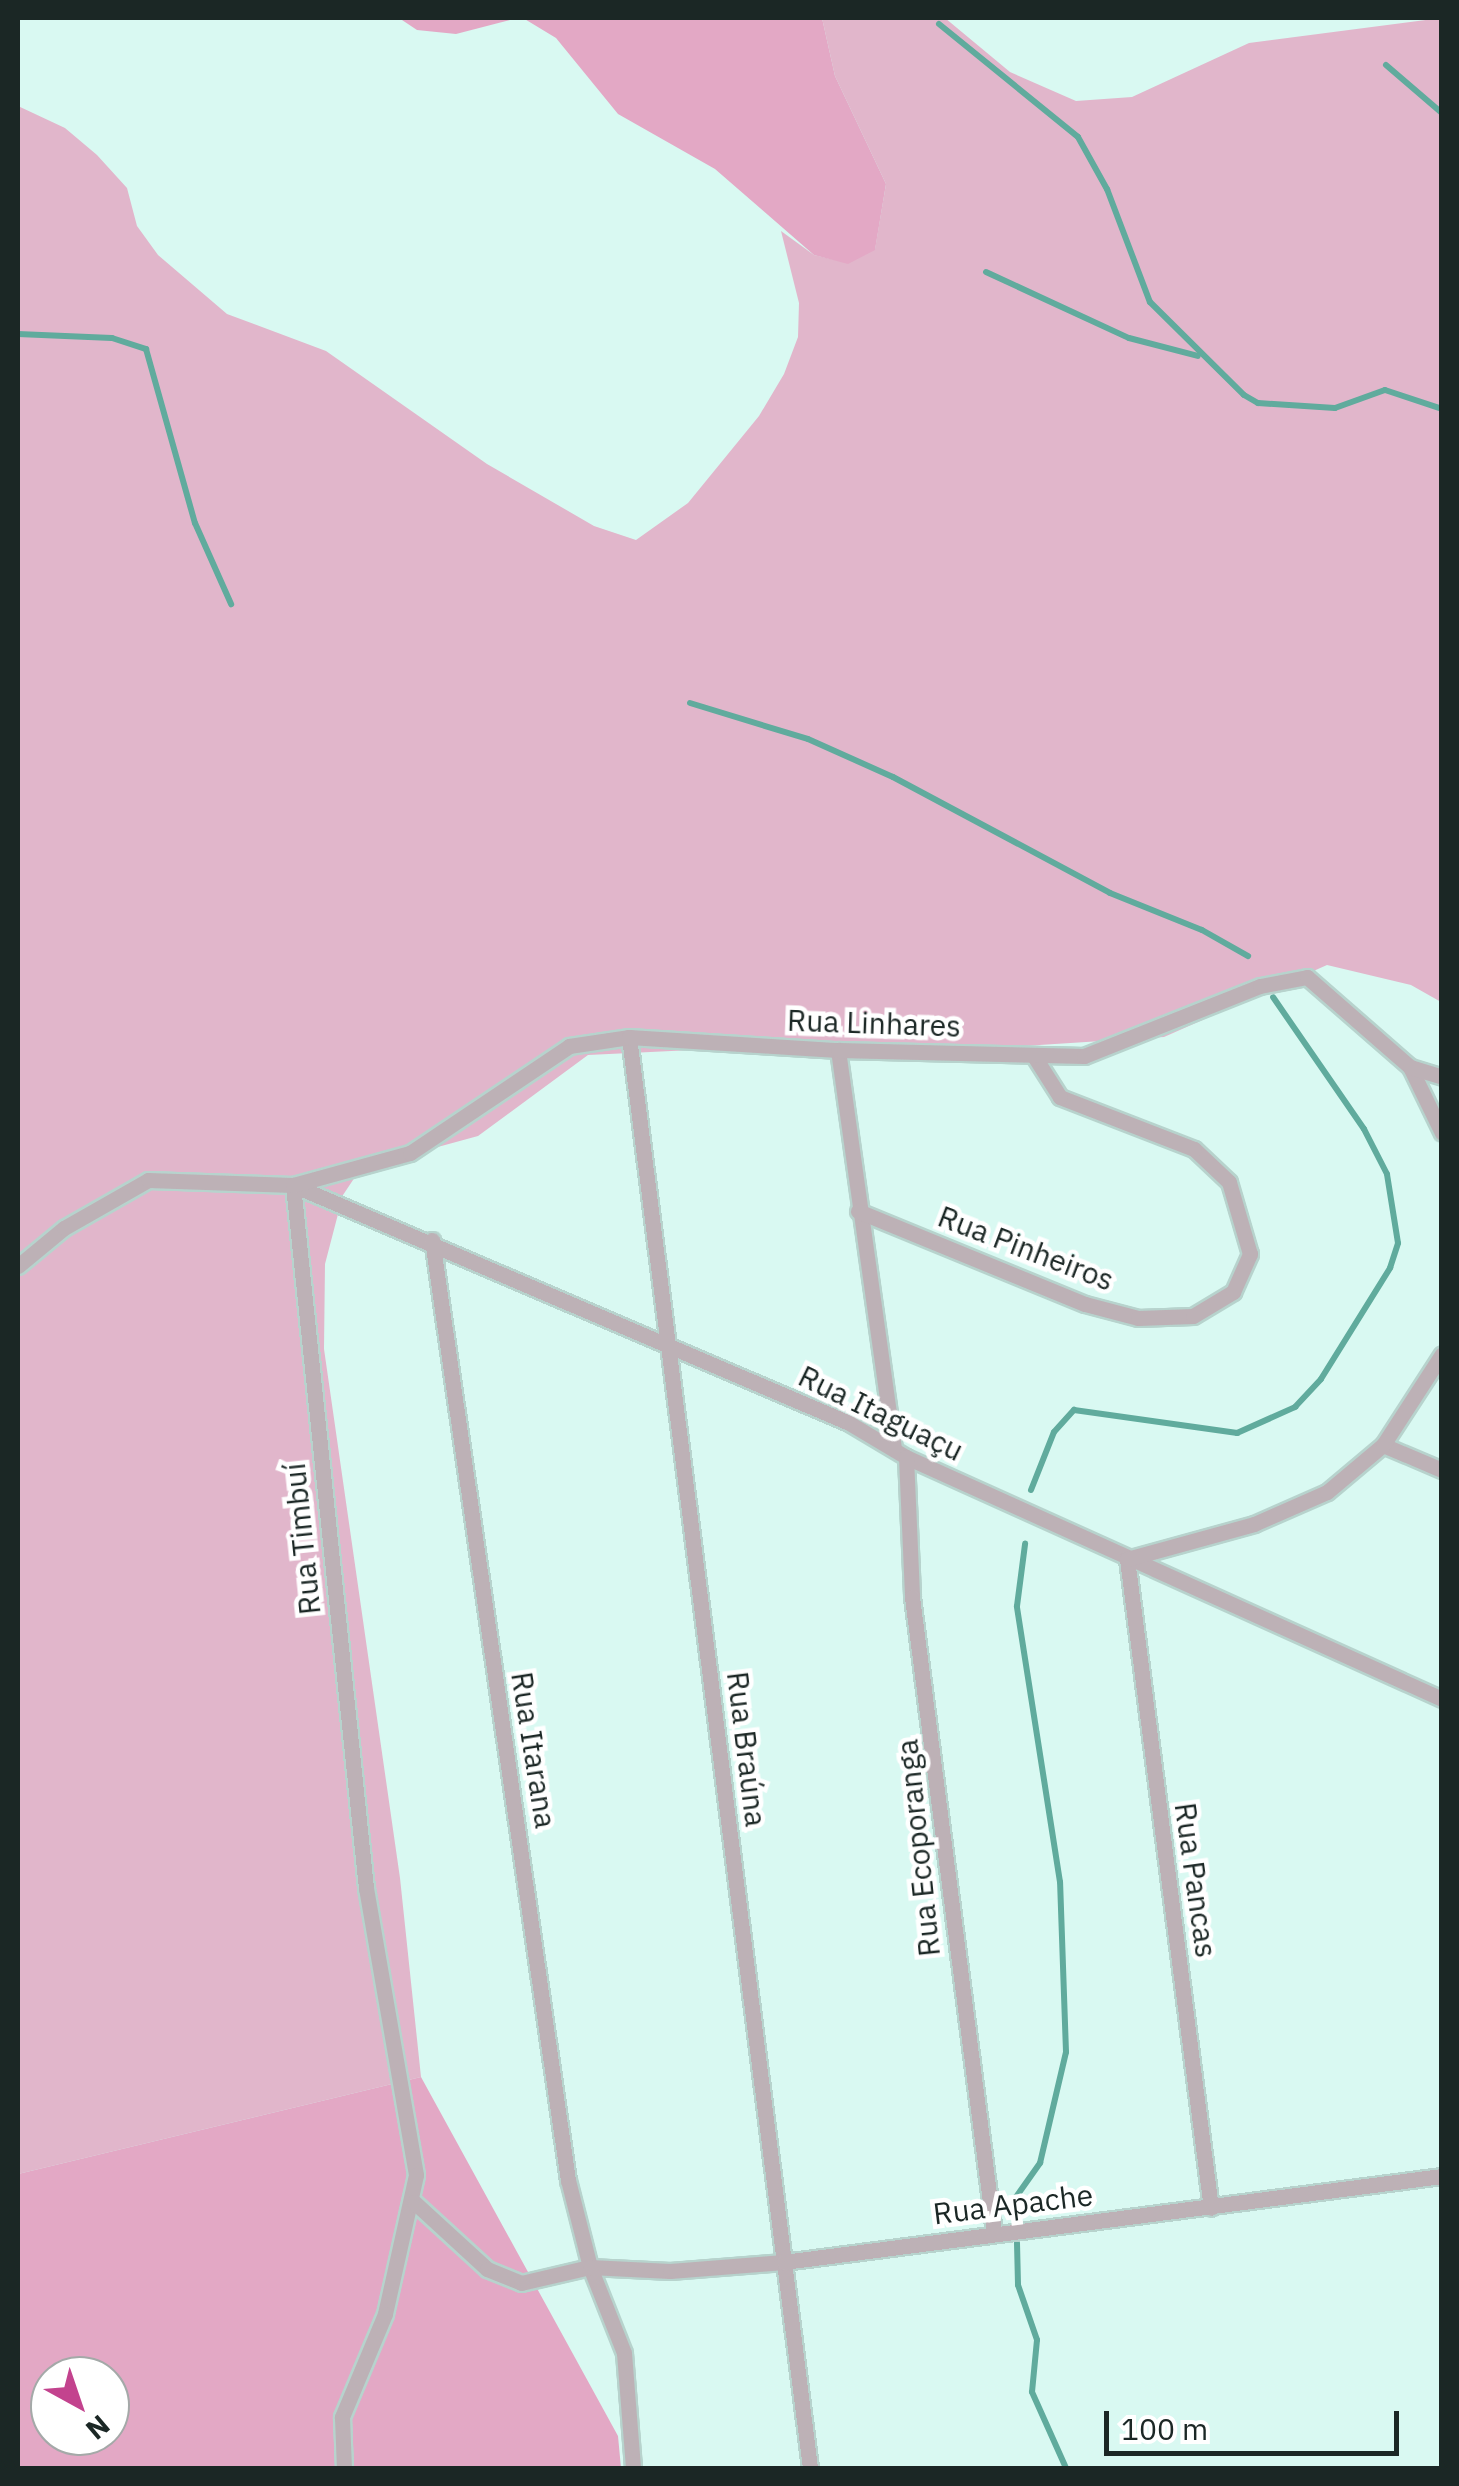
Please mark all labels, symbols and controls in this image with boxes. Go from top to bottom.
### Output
street label: Rua Linhares [786,1002,962,1044]
street label: Rua Pinheiros [933,1198,1119,1298]
street label: Rua Itaguaçu [793,1358,969,1468]
street label: Rua Timbuí [276,1461,328,1617]
street label: Rua Itarana [504,1669,564,1831]
street label: Rua Braúna [720,1669,774,1829]
street label: Rua Ecoporanga [889,1738,947,1958]
street label: Rua Pancas [1167,1800,1225,1960]
street label: Rua Apache [931,2176,1095,2232]
north arrow [30,2356,130,2456]
scale bar [1109,2391,1404,2453]
text: N [79,2407,118,2449]
text: 100 m [1121,2409,1208,2448]

